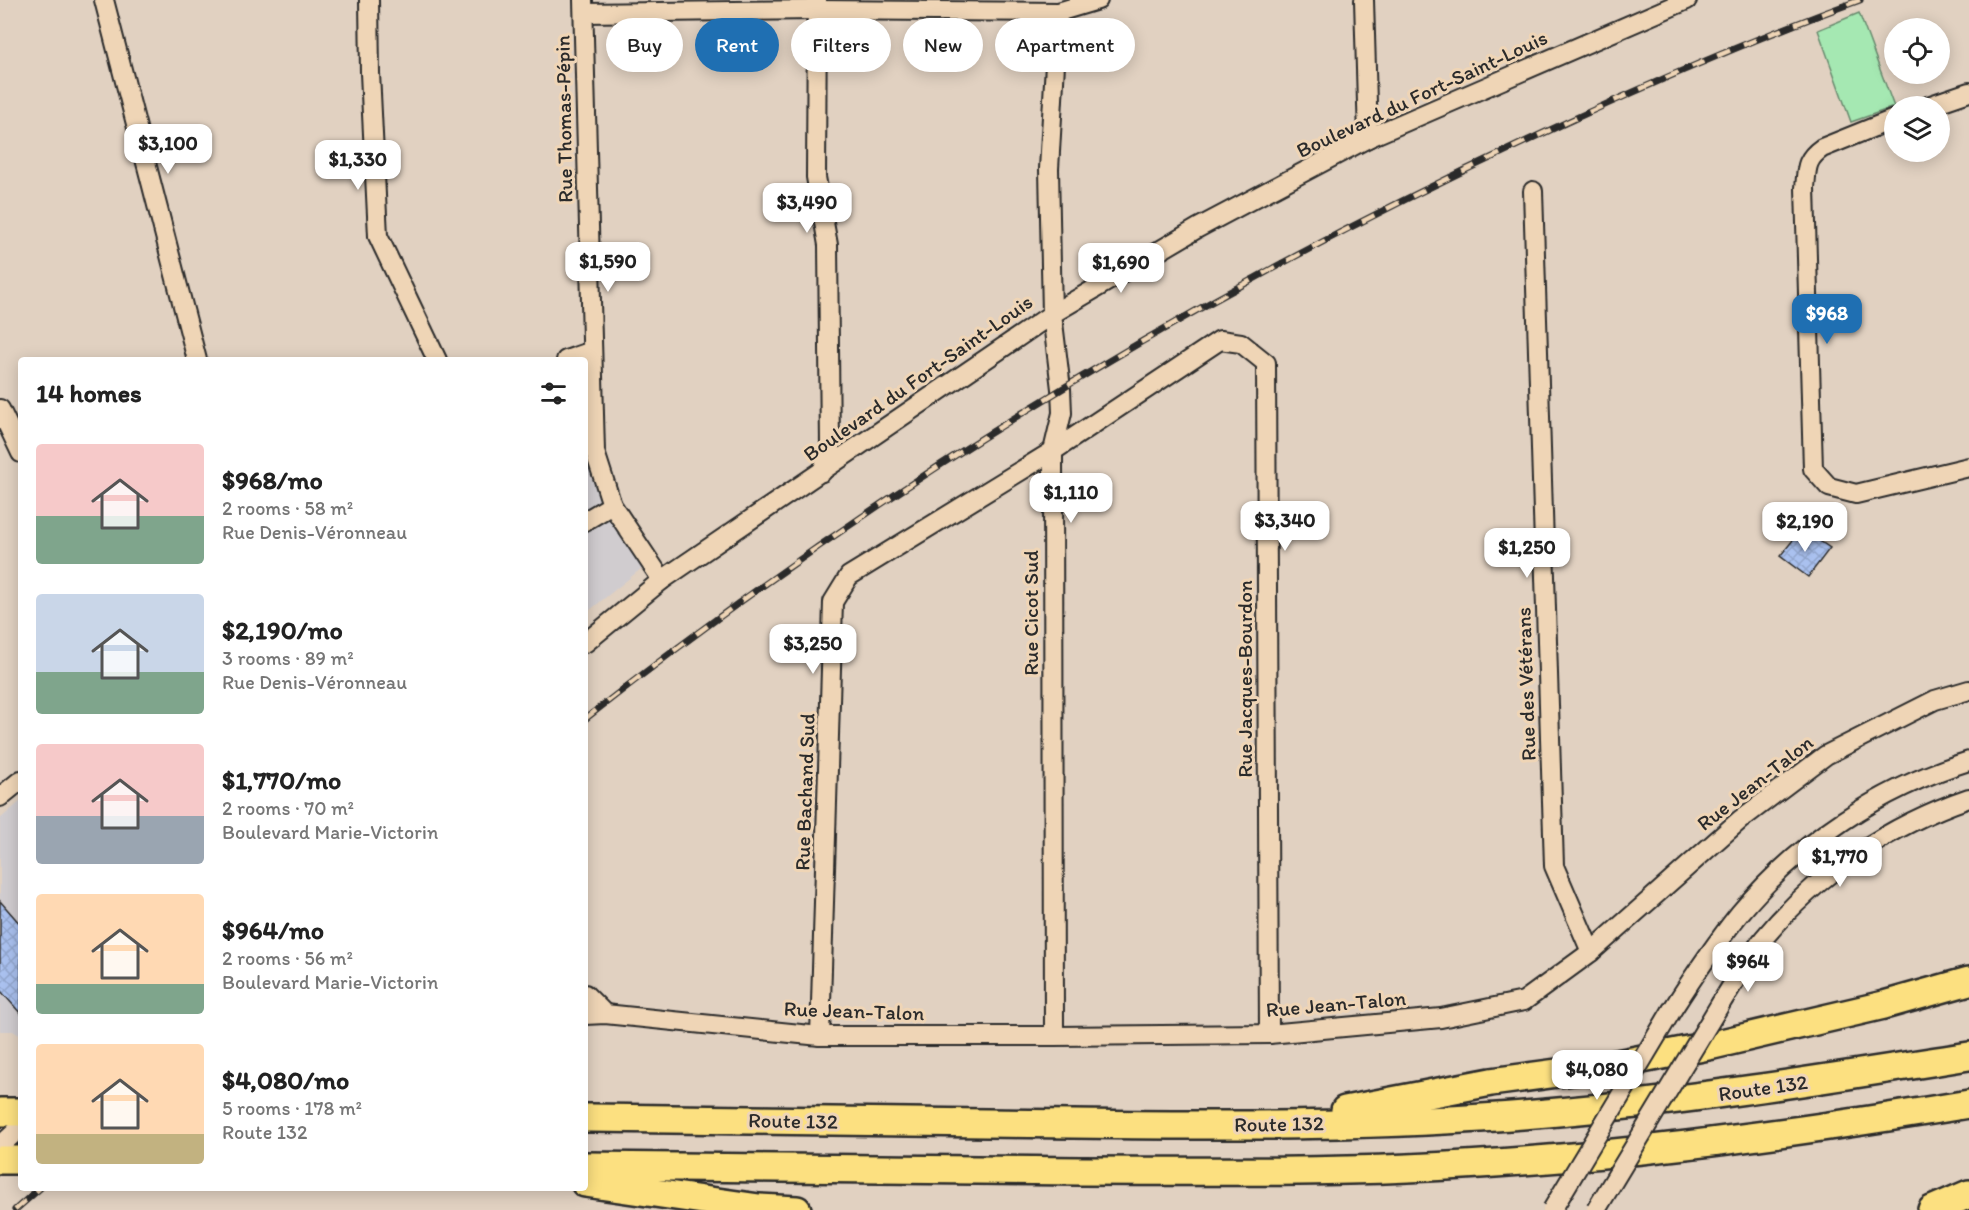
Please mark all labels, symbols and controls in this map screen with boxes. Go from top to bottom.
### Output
chip: Buy [606,18,683,72]
chip: Rent [695,18,779,72]
chip: Filters [791,18,891,72]
chip: New [903,18,983,72]
chip: Apartment [995,18,1135,72]
map controls [1884,18,1950,162]
button: locate [1884,18,1950,84]
street label: Boulevard du Fort-Saint-Louis [1292,24,1551,163]
street label: Rue Thomas-Pépin [550,35,577,203]
button: layers [1884,96,1950,162]
pin: $3,100 [119,124,217,175]
text: $3,100 [138,131,198,155]
pin: $1,330 [309,140,407,191]
text: $1,330 [329,147,387,171]
pin: $3,490 [758,183,856,234]
text: $3,490 [777,190,837,214]
pin: $1,590 [559,242,657,293]
pin: $1,690 [1072,243,1170,294]
text: $1,590 [579,249,637,273]
text: $1,690 [1092,250,1150,274]
street label: Boulevard du Fort-Saint-Louis [798,289,1037,466]
pin: $968 [1791,294,1863,345]
text: $968 [1806,301,1848,325]
text: 14 homes [36,377,142,409]
icon: filters [537,377,570,410]
text: $968/mo [222,464,323,496]
icon: home [84,468,156,540]
pin: $1,110 [1022,473,1120,524]
text: $1,110 [1043,480,1099,504]
text: 2 rooms · 58 m² [222,496,353,520]
pin: $3,340 [1236,501,1334,552]
pin: $2,190 [1756,502,1854,553]
text: $3,340 [1254,508,1316,532]
text: $2,190 [1776,509,1834,533]
text: Rue Denis-Véronneau [222,520,407,544]
pin: $1,250 [1478,528,1576,579]
text: $1,250 [1498,535,1556,559]
street label: Rue Cicot Sud [1018,550,1043,676]
street label: Rue Jacques-Bourdon [1232,580,1257,778]
street label: Rue des Vétérans [1510,607,1541,761]
text: $2,190/mo [222,614,343,646]
icon: home [84,618,156,690]
pin: $3,250 [764,624,862,675]
text: $3,250 [783,631,843,655]
text: 3 rooms · 89 m² [222,646,354,670]
text: Rue Denis-Véronneau [222,670,407,694]
street label: Rue Bachand Sud [789,713,820,871]
street label: Rue Jean-Talon [1692,729,1818,836]
text: $1,770/mo [222,764,341,796]
icon: home [84,768,156,840]
text: 2 rooms · 70 m² [222,796,354,820]
text: Boulevard Marie-Victorin [222,820,438,844]
pin: $1,770 [1791,837,1889,888]
text: $1,770 [1812,844,1868,868]
text: $964/mo [222,914,324,946]
icon: home [84,918,156,990]
pin: $964 [1712,942,1784,993]
text: 2 rooms · 56 m² [222,946,353,970]
text: $964 [1726,949,1770,973]
text: Boulevard Marie-Victorin [222,970,438,994]
street label: Rue Jean-Talon [1265,985,1407,1022]
street label: Rue Jean-Talon [783,996,925,1025]
pin: $4,080 [1548,1050,1646,1101]
text: $4,080 [1566,1057,1628,1081]
text: $4,080/mo [222,1064,349,1096]
icon: home [84,1068,156,1140]
street label: Route 132 [1717,1069,1809,1106]
text: 5 rooms · 178 m² [222,1096,362,1120]
street label: Route 132 [748,1107,838,1134]
street label: Route 132 [1234,1110,1324,1137]
text: Route 132 [222,1120,307,1144]

